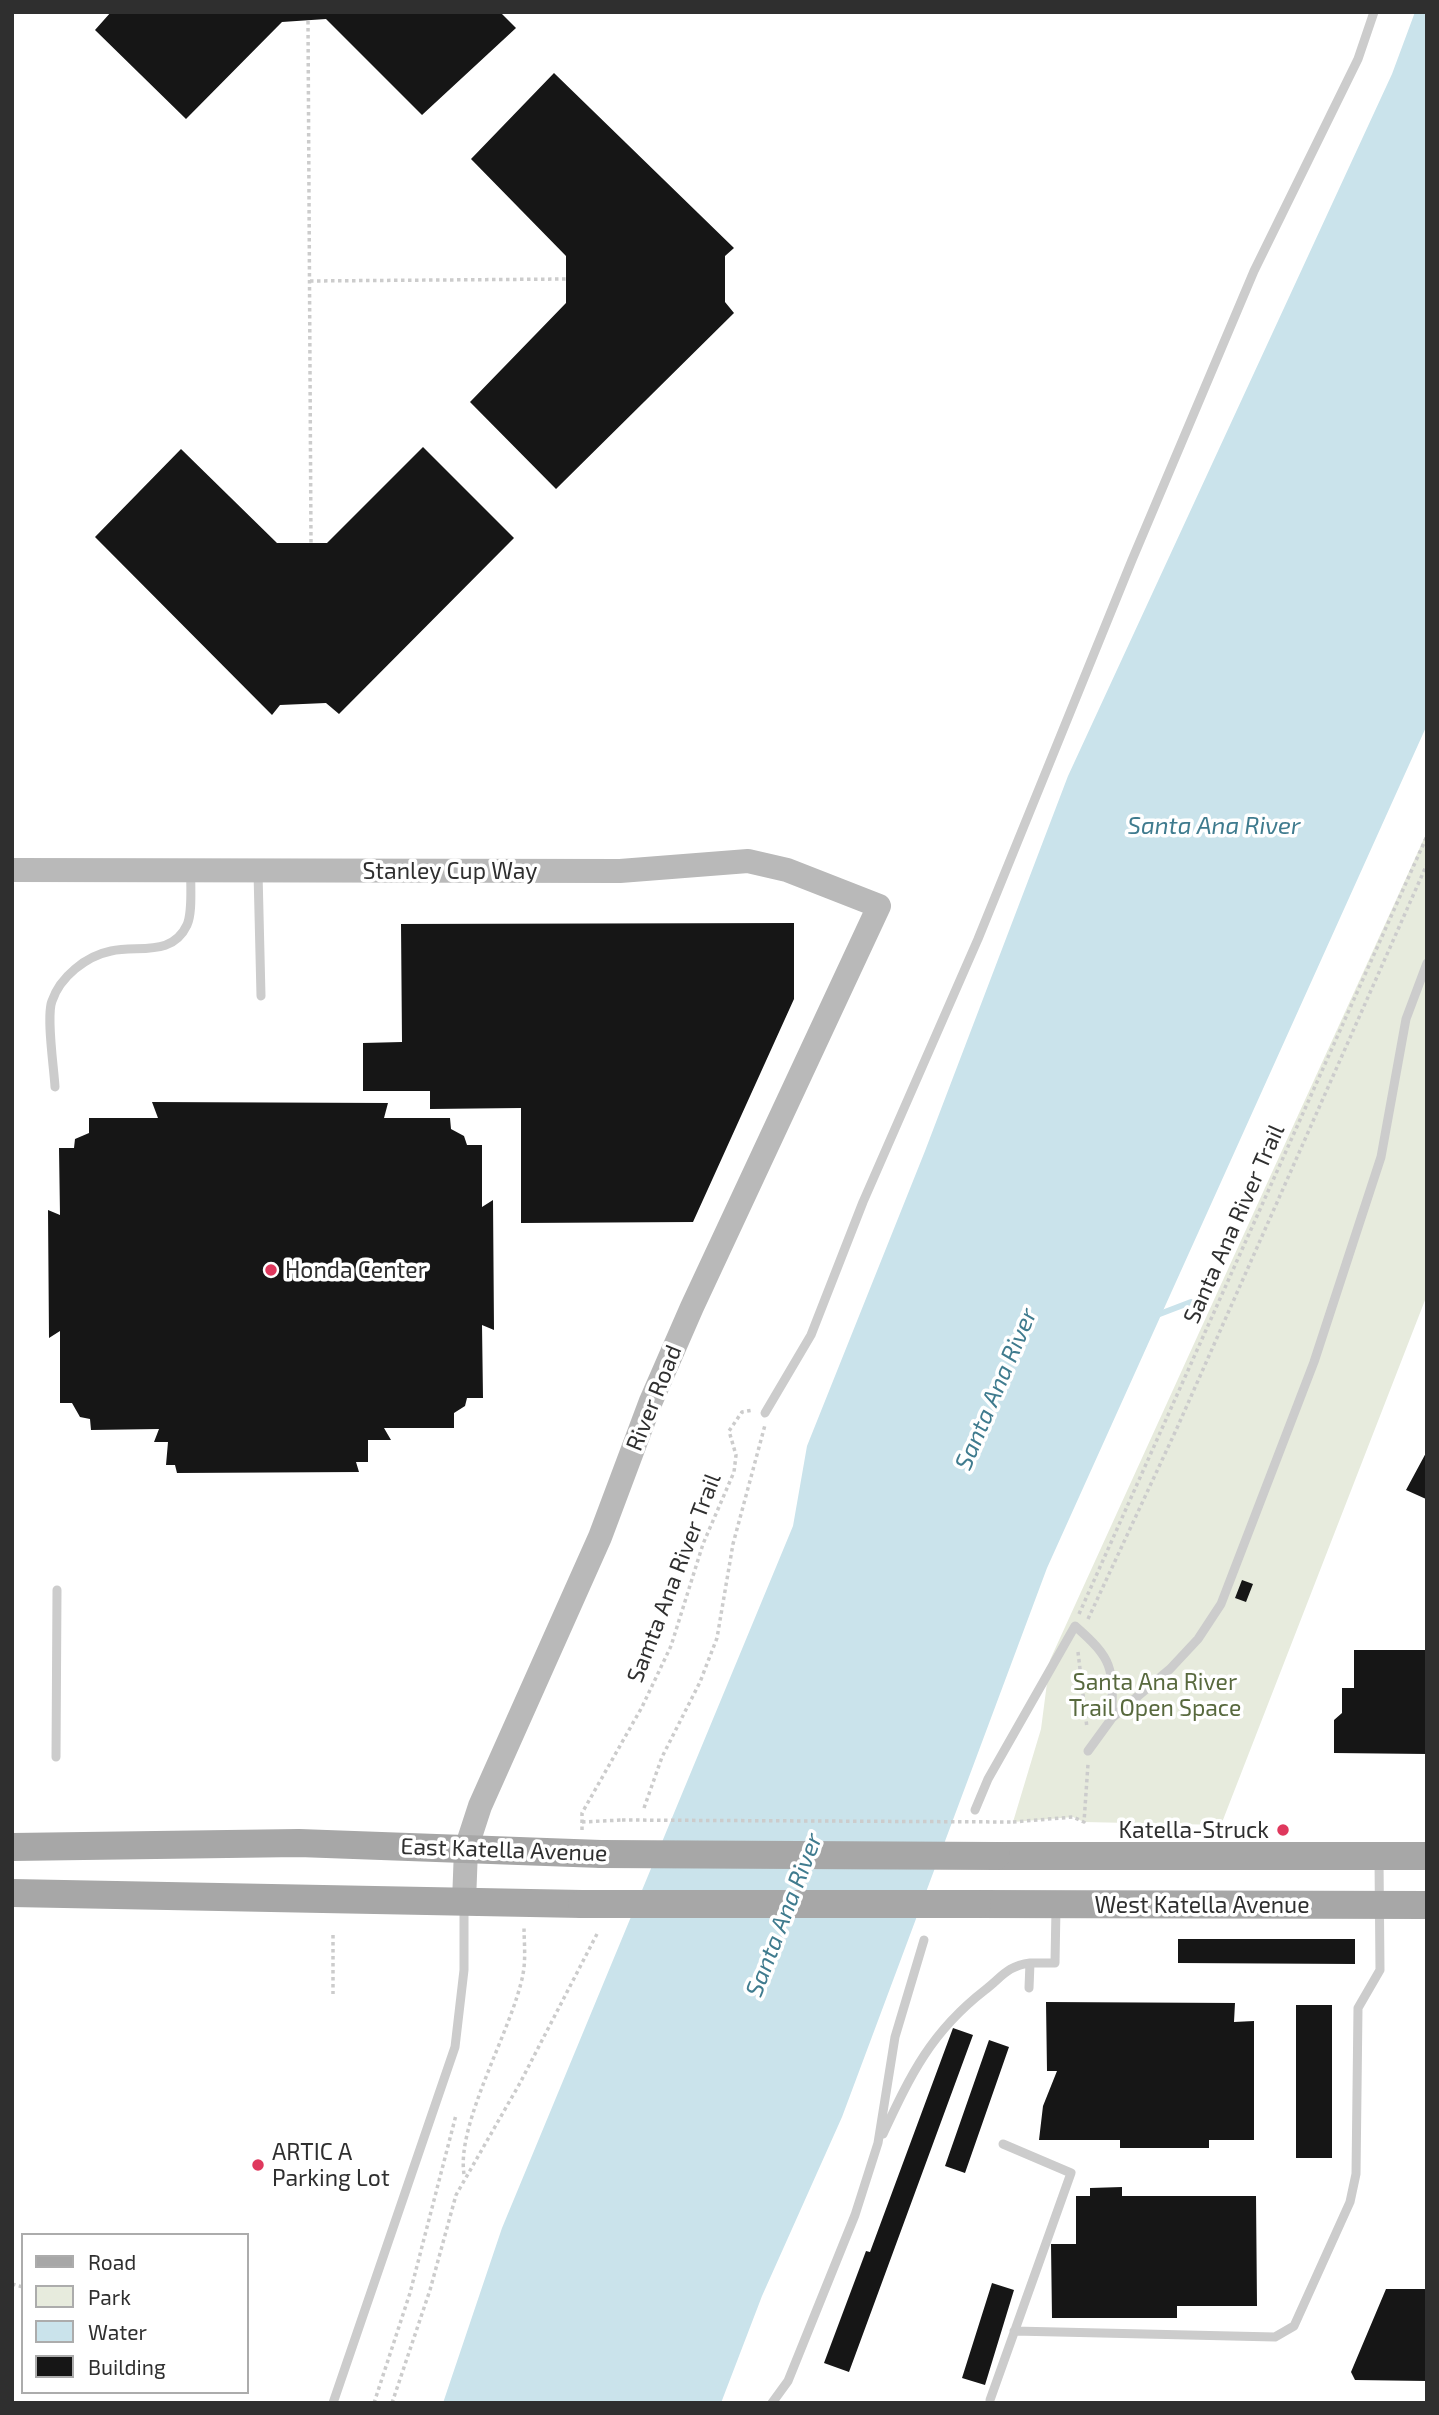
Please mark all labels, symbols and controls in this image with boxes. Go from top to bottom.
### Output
water label: Santa Ana River [1128,812,1300,840]
street label: Stanley Cup Way [363,857,537,885]
street label: Santa Ana River Trail [1178,1120,1290,1328]
place label: Honda Center [285,1256,427,1284]
marker: Honda Center [263,1262,279,1278]
water label: Santa Ana River [949,1304,1043,1474]
street label: River Road [620,1341,688,1455]
street label: Samta Ana River Trail [621,1469,727,1687]
park label: Santa Ana River Trail Open Space [1069,1668,1241,1722]
place label: Katella-Struck [1119,1816,1269,1844]
marker: Katella-Struck [1275,1822,1291,1838]
water label: Santa Ana River [740,1829,828,2001]
street label: East Katella Avenue [400,1833,608,1867]
street label: West Katella Avenue [1094,1891,1310,1919]
place label: ARTIC A Parking Lot [272,2138,390,2192]
marker: ARTIC A Parking Lot [250,2157,266,2173]
legend [21,2233,248,2394]
text: Road [88,2249,136,2274]
text: Park [88,2284,131,2309]
text: Water [88,2319,147,2344]
text: Building [88,2354,166,2379]

